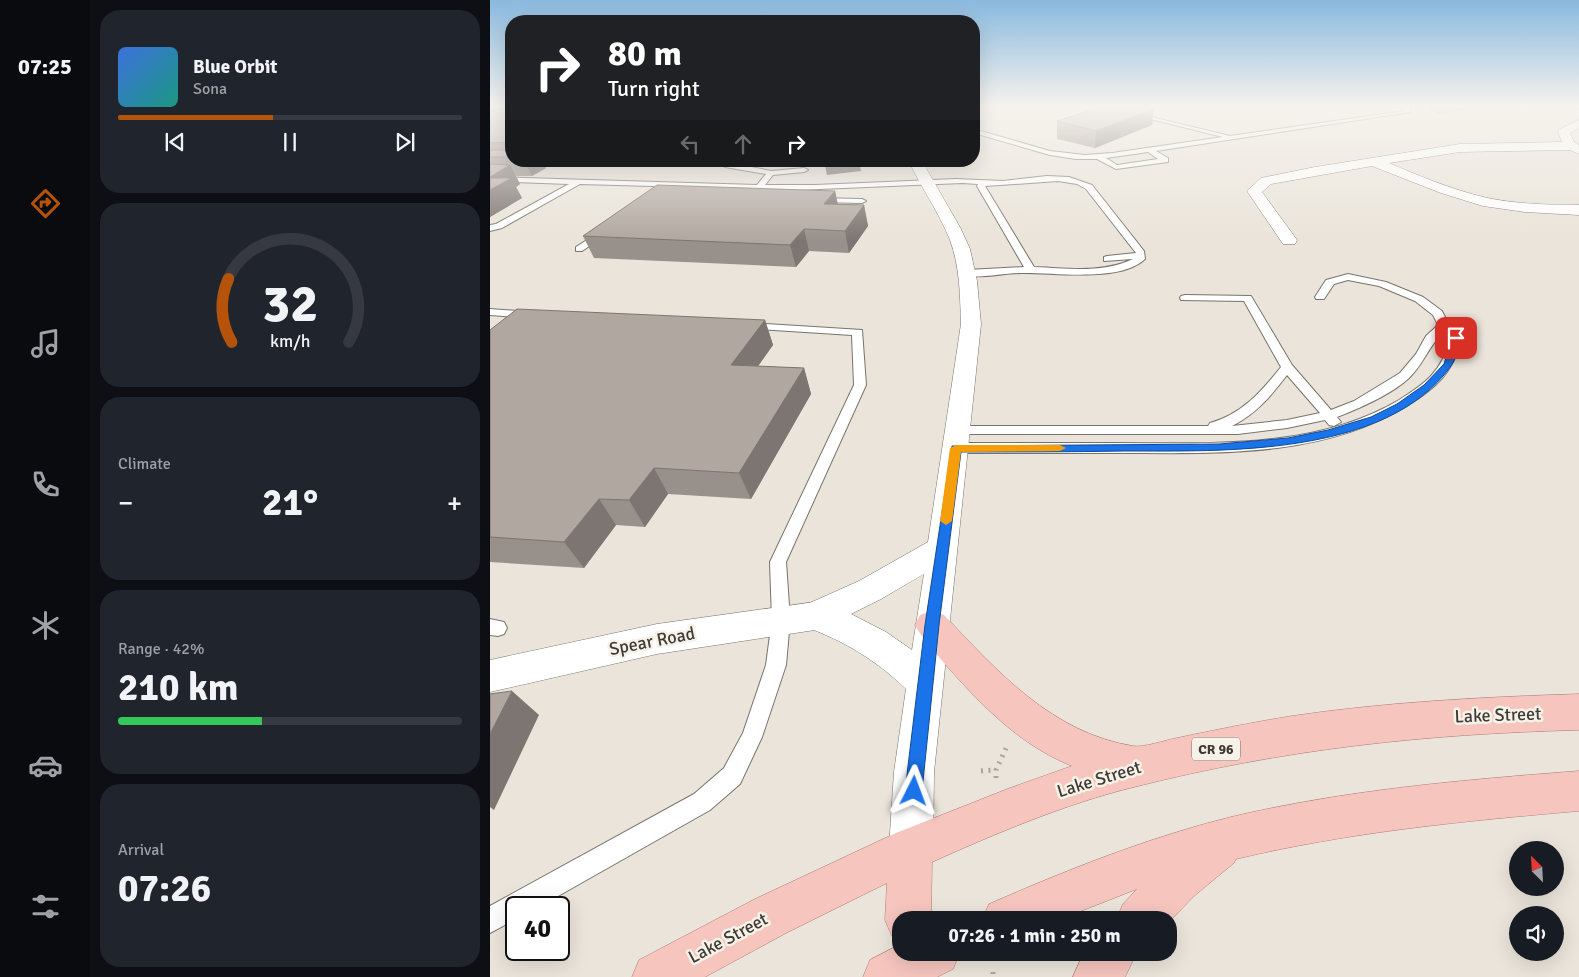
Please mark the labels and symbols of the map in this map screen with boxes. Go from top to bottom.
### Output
pin [1435,317,1477,359]
street label: Spear Road [607,622,697,660]
street label: Lake Street [1454,702,1542,728]
road number: CR 96 [1192,738,1240,761]
street label: Lake Street [1054,756,1144,802]
position arrow [887,764,939,816]
north arrow [1509,841,1564,896]
speed limit sign: 40 [505,896,570,961]
street label: Lake Street [684,908,772,968]

